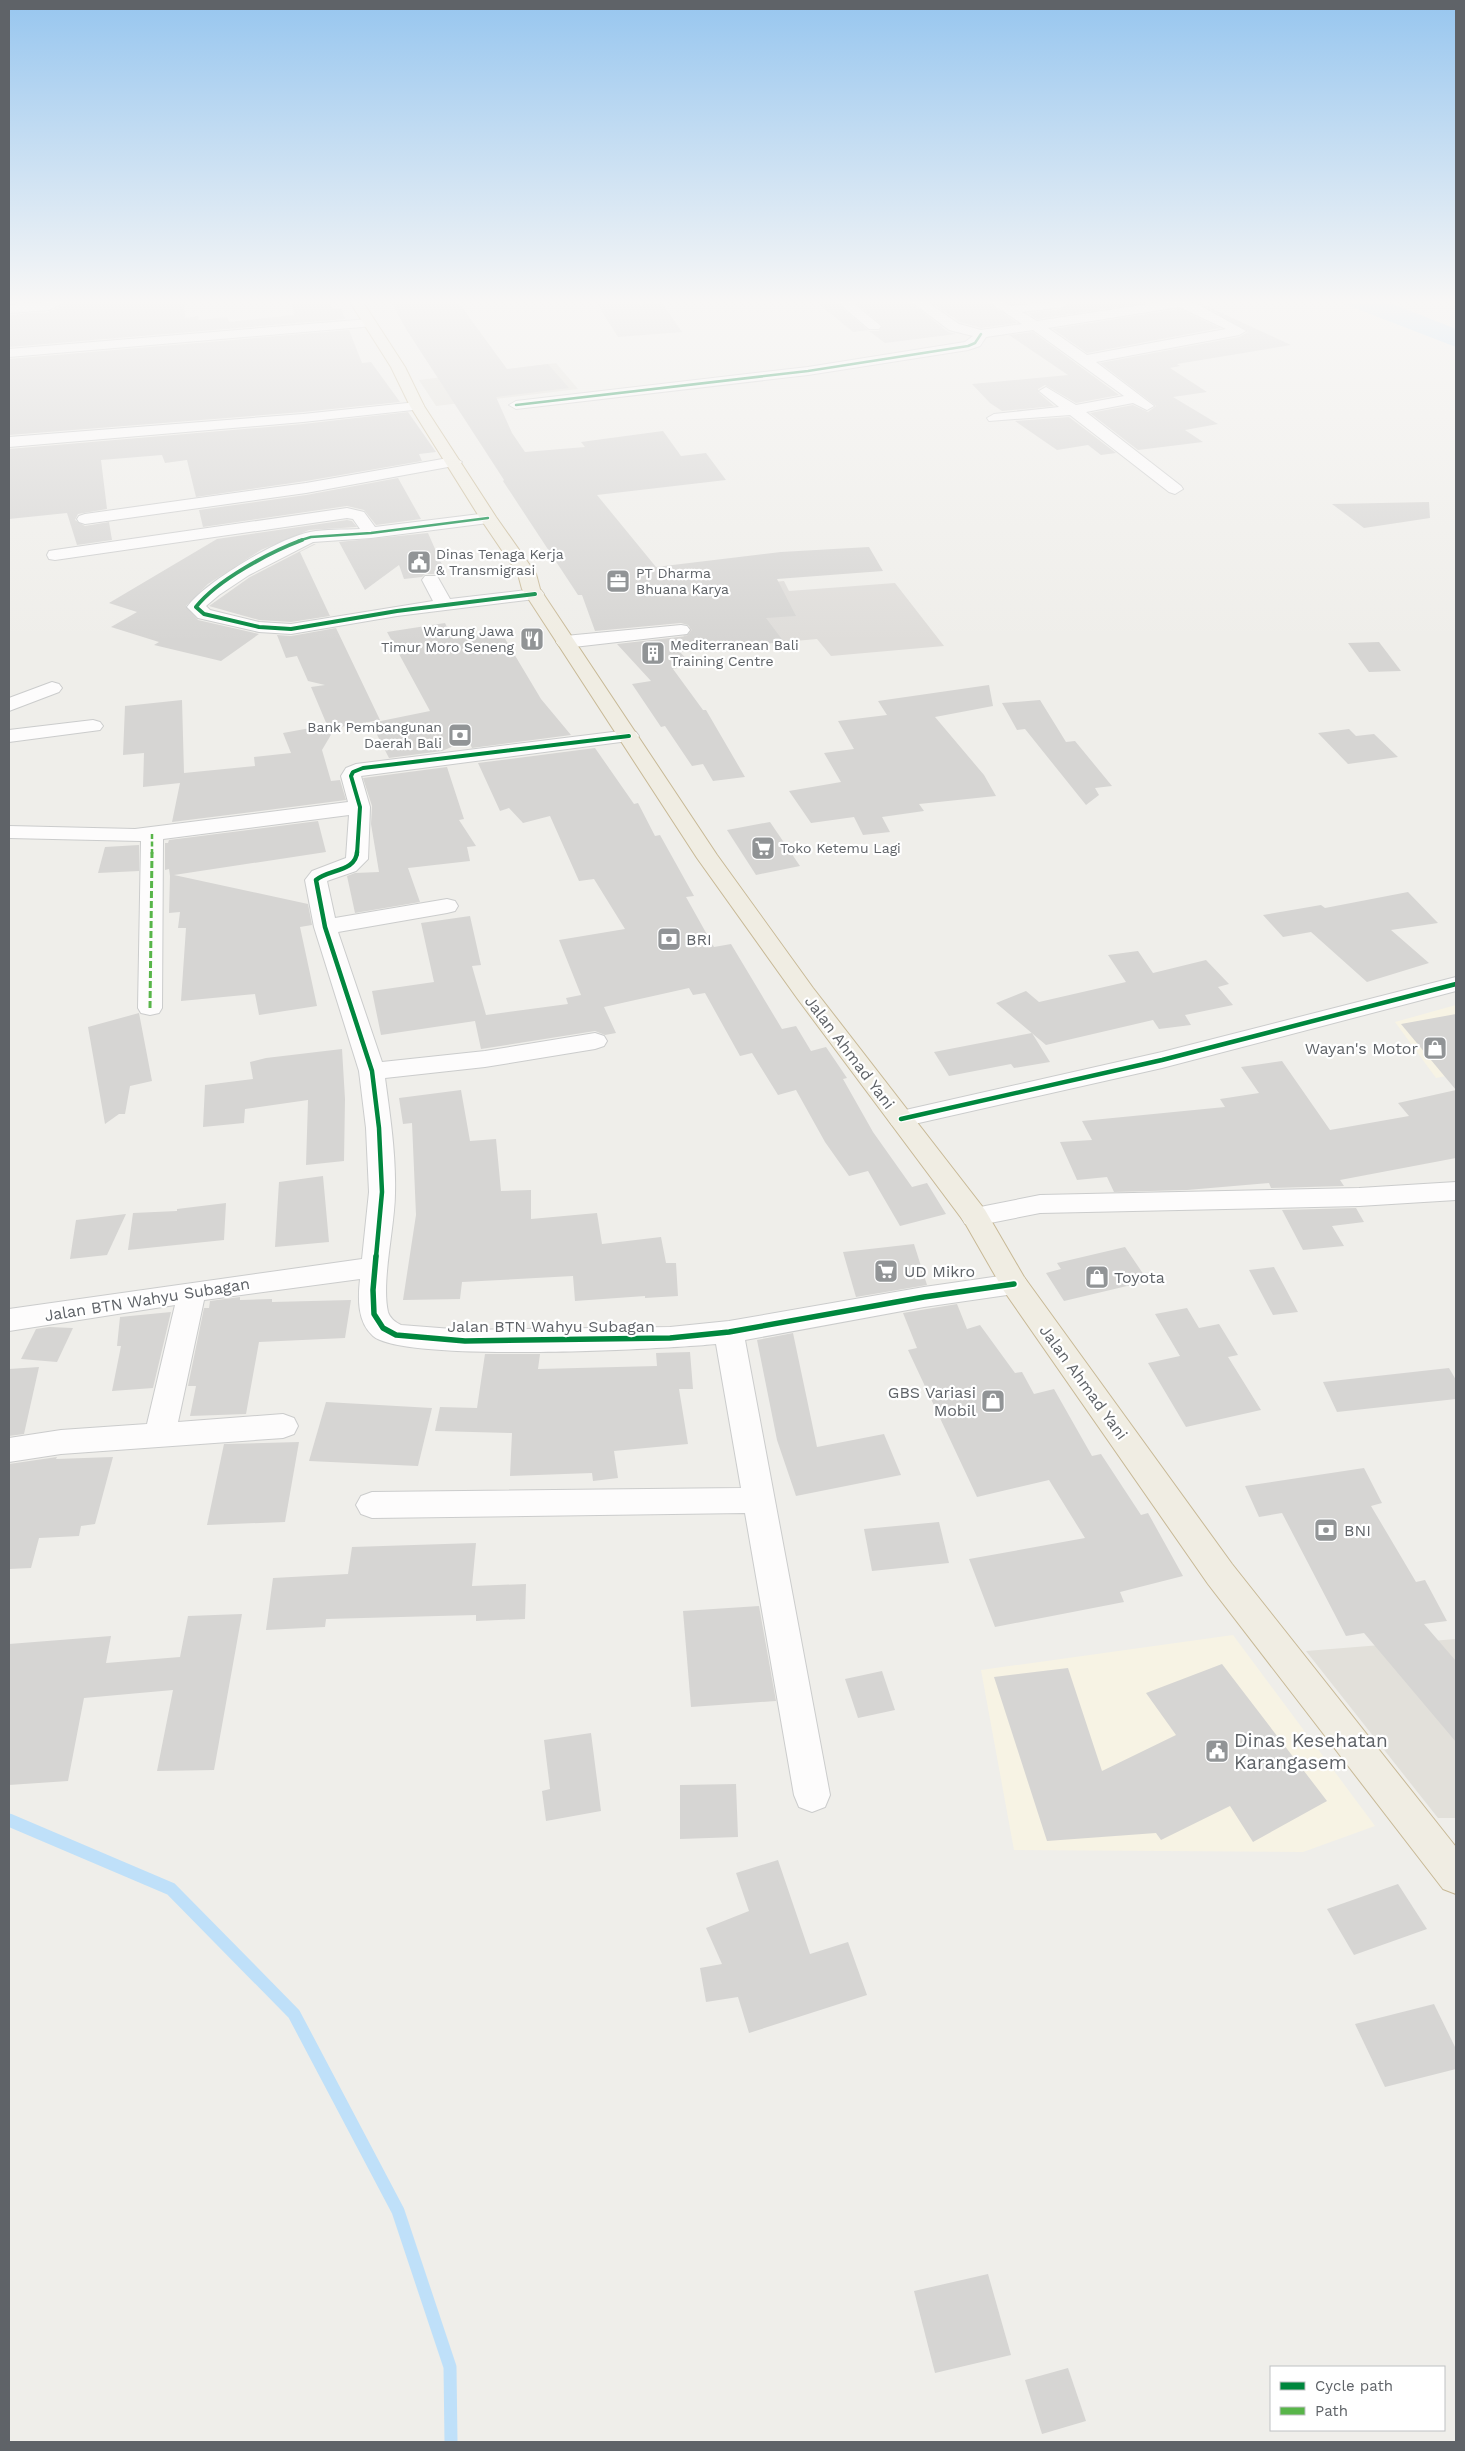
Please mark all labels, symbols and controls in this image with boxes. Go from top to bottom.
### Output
place label: Dinas Tenaga Kerja & Transmigrasi [436,546,564,578]
public building icon: Dinas Tenaga Kerja & Transmigrasi [406,549,432,575]
place label: PT Dharma Bhuana Karya [636,565,729,597]
office icon: PT Dharma Bhuana Karya [605,568,631,594]
place label: Warung Jawa Timur Moro Seneng [381,623,515,655]
restaurant icon: Warung Jawa Timur Moro Seneng [519,626,545,652]
place label: Mediterranean Bali Training Centre [670,637,799,669]
building icon: Mediterranean Bali Training Centre [640,640,666,666]
place label: Bank Pembangunan Daerah Bali [307,719,442,751]
bank icon: Bank Pembangunan Daerah Bali [447,722,473,748]
supermarket icon: Toko Ketemu Lagi [750,835,776,861]
place label: Toko Ketemu Lagi [780,840,901,856]
bank icon: BRI [656,926,682,952]
place label: BRI [686,930,712,949]
street label: Jalan Ahmad Yani [801,992,898,1113]
shop icon: Wayan's Motor [1422,1035,1448,1061]
place label: Wayan's Motor [1305,1039,1418,1058]
supermarket icon: UD Mikro [873,1258,899,1284]
place label: UD Mikro [904,1262,975,1281]
shop icon: Toyota [1084,1264,1110,1290]
place label: Toyota [1114,1268,1165,1287]
street label: Jalan BTN Wahyu Subagan [43,1274,251,1325]
street label: Jalan BTN Wahyu Subagan [447,1317,655,1336]
street label: Jalan Ahmad Yani [1036,1321,1132,1443]
place label: GBS Variasi Mobil [888,1383,976,1420]
shop icon: GBS Variasi Mobil [980,1388,1006,1414]
bank icon: BNI [1313,1517,1339,1543]
place label: BNI [1344,1521,1371,1540]
place label: Dinas Kesehatan Karangasem [1234,1729,1388,1774]
public building icon: Dinas Kesehatan Karangasem [1204,1738,1230,1764]
legend [1270,2366,1445,2431]
text: Cycle path [1315,2377,1393,2395]
text: Path [1315,2402,1348,2420]

